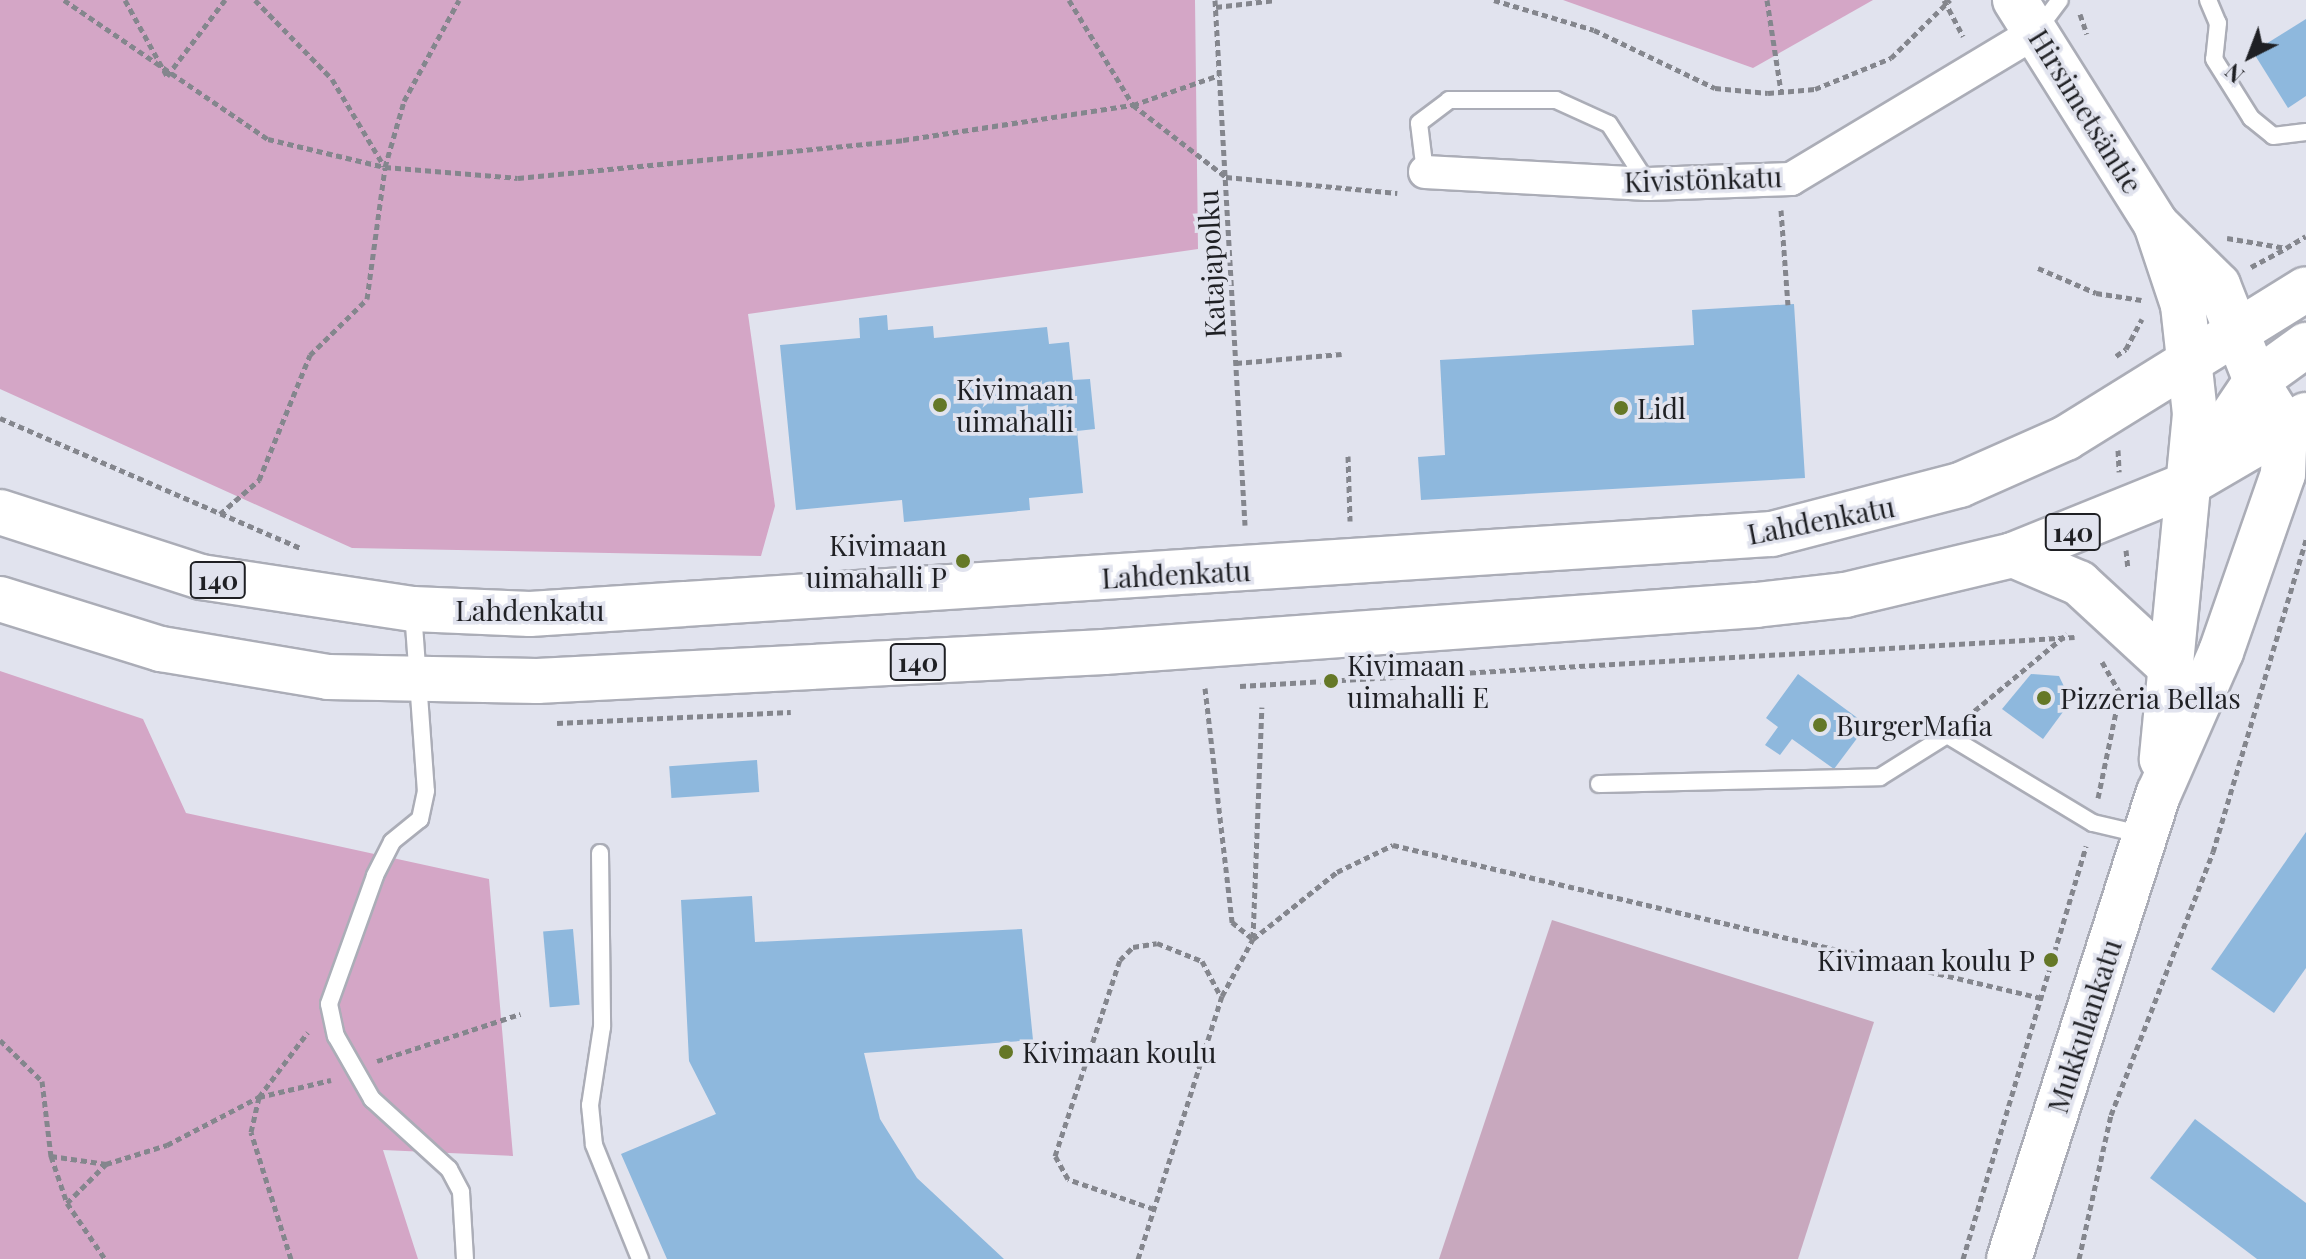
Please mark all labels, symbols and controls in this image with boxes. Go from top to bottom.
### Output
north arrow [2210,16,2290,96]
street label: Hirsimetsäntie [2022,23,2150,199]
text: N [2218,57,2250,90]
street label: Kivistönkatu [1623,159,1783,199]
street label: Katajapolku [1190,189,1232,339]
place label: Kivimaan uimahalli [956,372,1074,438]
place label: Lidl [1637,391,1686,425]
marker: Kivimaan uimahalli [931,396,949,414]
marker: Lidl [1612,399,1630,417]
street label: Lahdenkatu [1745,489,1897,551]
road number: 140 [2043,510,2103,554]
place label: Kivimaan uimahalli P [806,528,947,594]
marker: Kivimaan uimahalli P [954,552,972,570]
street label: Lahdenkatu [1101,553,1251,595]
road number: 140 [188,558,248,602]
street label: Lahdenkatu [455,593,605,627]
road number: 140 [888,640,948,684]
place label: Kivimaan uimahalli E [1347,648,1489,714]
marker: Kivimaan uimahalli E [1322,672,1340,690]
place label: Pizzeria Bellas [2060,681,2241,715]
marker: Pizzeria Bellas [2035,689,2053,707]
place label: BurgerMafia [1836,708,1992,742]
marker: BurgerMafia [1811,716,1829,734]
street label: Mukkulankatu [2040,935,2128,1117]
place label: Kivimaan koulu P [1816,943,2035,977]
marker: Kivimaan koulu P [2042,951,2060,969]
place label: Kivimaan koulu [1022,1035,1217,1069]
marker: Kivimaan koulu [997,1043,1015,1061]

